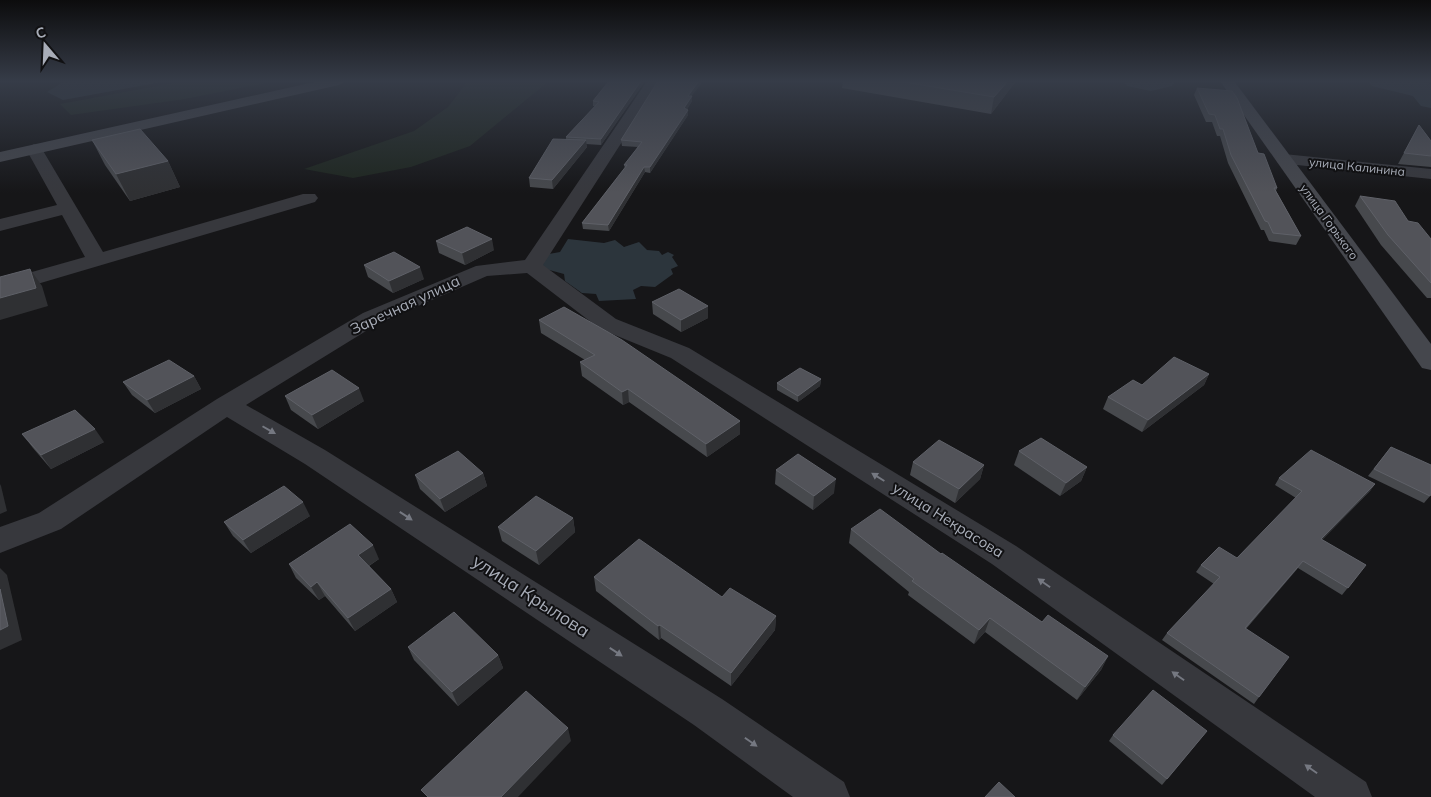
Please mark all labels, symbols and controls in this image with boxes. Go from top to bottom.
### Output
north arrow [20,20,70,70]
text: С [33,23,48,43]
street label: улица Калинина [1308,154,1406,179]
street label: улица Горького [1297,181,1362,263]
street label: Заречная улица [347,271,463,338]
one-way arrow [262,425,275,434]
one-way arrow [872,472,885,481]
street label: улица Некрасова [889,478,1007,561]
one-way arrow [399,511,413,521]
street label: улица Крылова [468,549,594,642]
one-way arrow [1038,578,1051,588]
one-way arrow [609,647,623,656]
one-way arrow [1171,671,1185,681]
one-way arrow [744,737,758,747]
one-way arrow [1304,764,1318,774]

